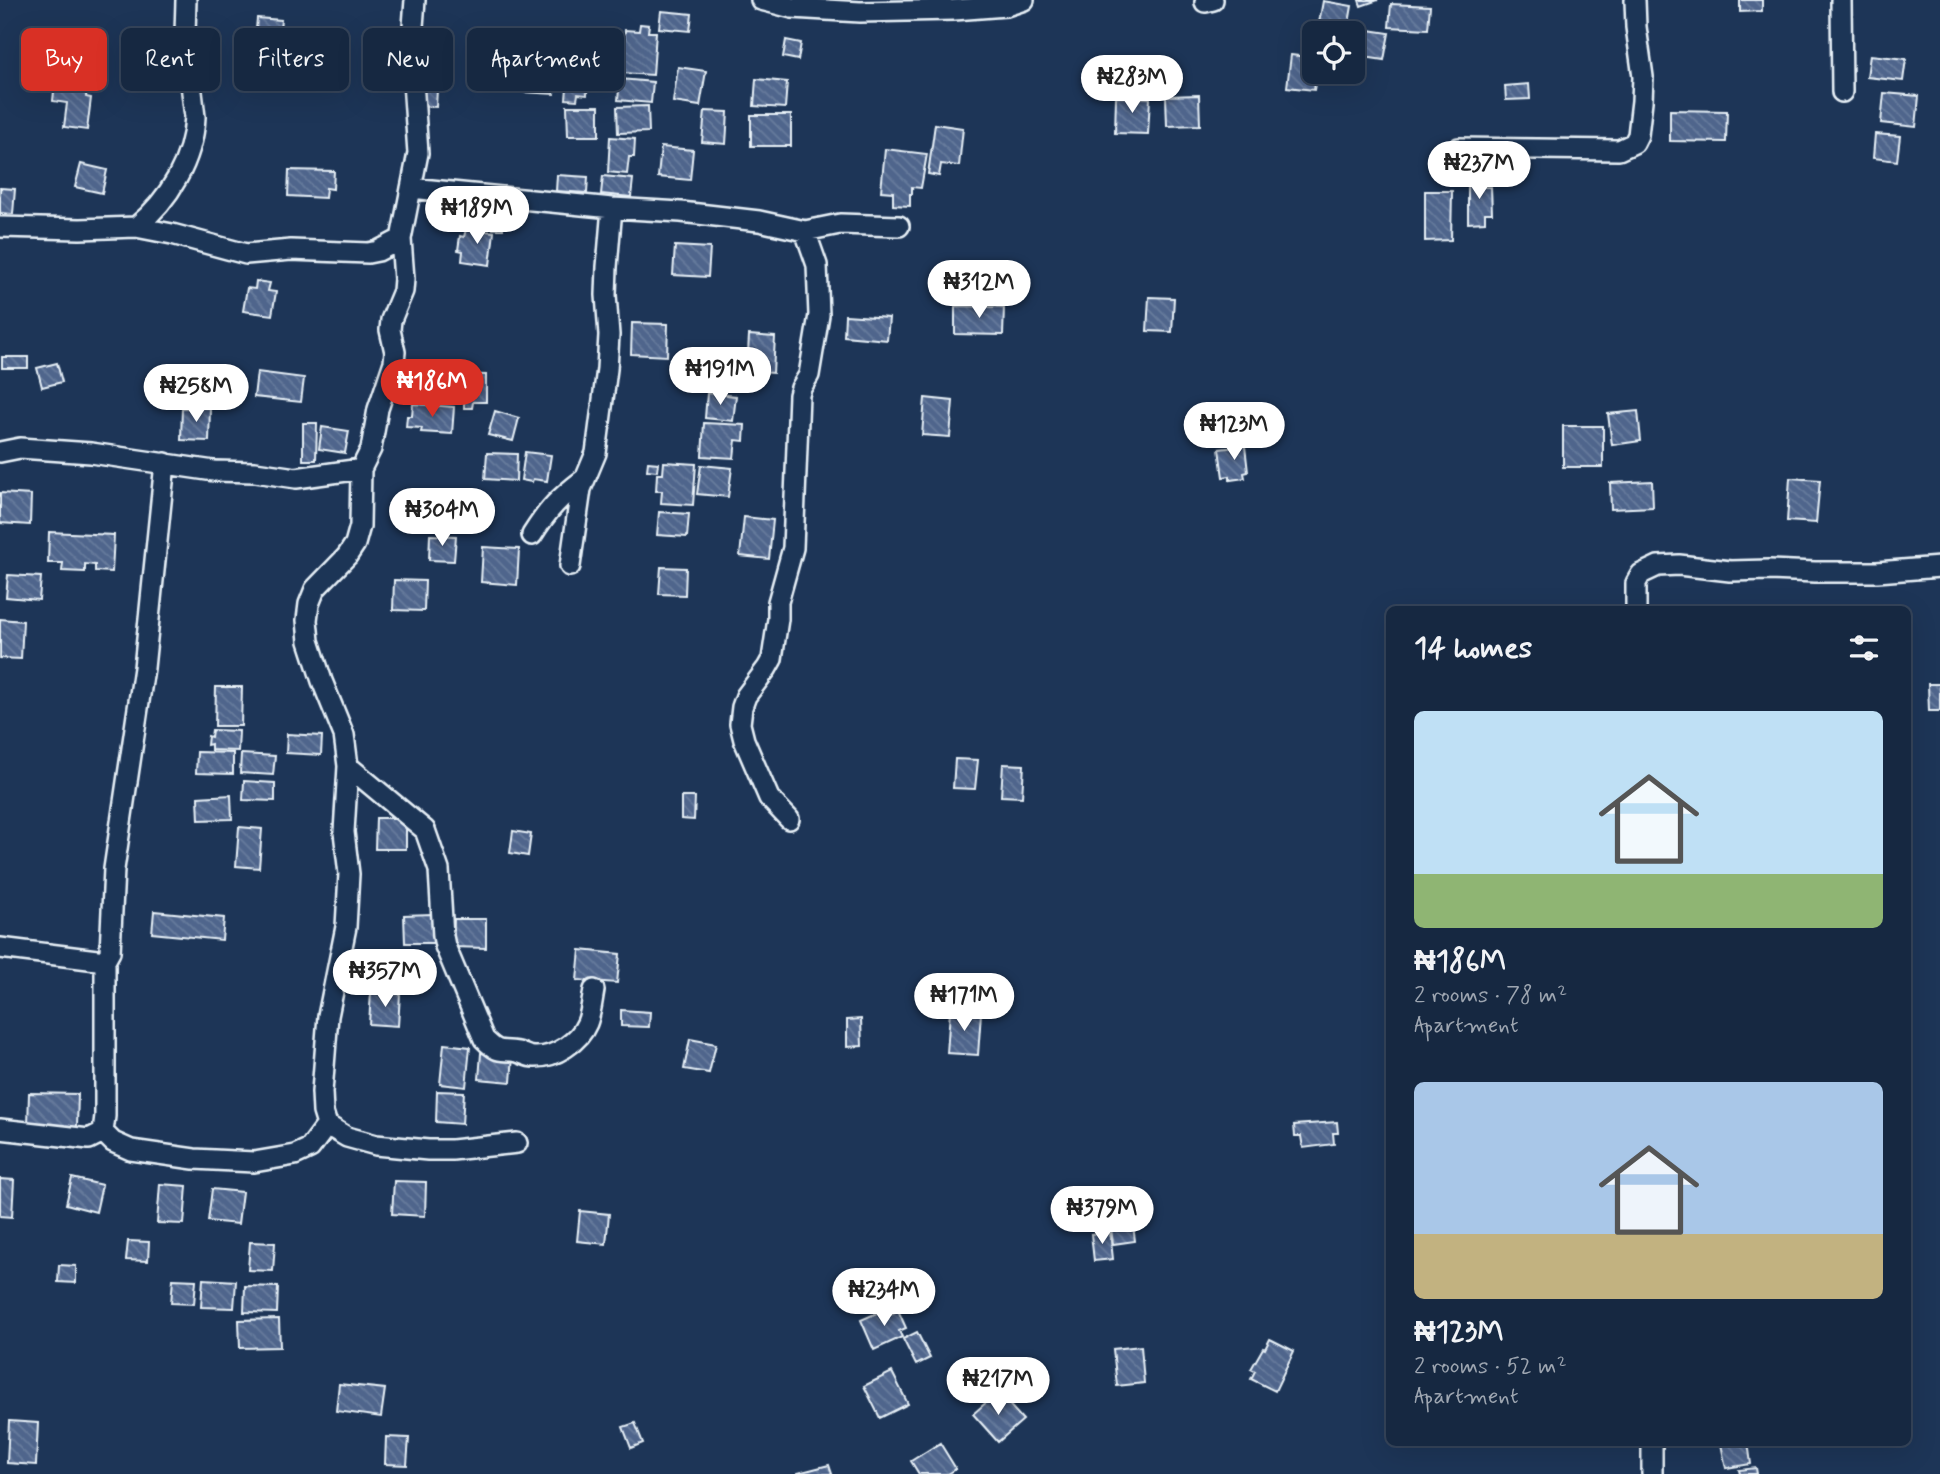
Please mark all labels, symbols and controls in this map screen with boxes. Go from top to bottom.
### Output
map controls [1302,21,1365,84]
button: locate [1302,21,1365,84]
chip: Buy [21,28,107,91]
chip: Rent [121,28,220,91]
chip: Filters [234,28,349,91]
chip: New [363,28,453,91]
chip: Apartment [467,28,624,91]
pin: ₦283M [1083,55,1181,115]
text: ₦283M [1097,63,1167,93]
pin: ₦237M [1430,142,1528,201]
text: ₦237M [1444,149,1514,179]
pin: ₦189M [428,187,526,246]
text: ₦189M [441,194,513,224]
pin: ₦312M [930,260,1028,320]
text: ₦312M [944,268,1014,298]
pin: ₦191M [671,348,769,407]
text: ₦191M [685,355,755,385]
pin: ₦186M [383,360,481,419]
pin: ₦258M [147,364,245,424]
text: ₦186M [397,367,467,397]
text: ₦258M [160,372,232,402]
pin: ₦123M [1185,402,1283,462]
text: ₦123M [1200,410,1268,440]
pin: ₦304M [393,489,491,548]
text: ₦304M [405,496,479,526]
text: 14 homes [1414,629,1532,668]
icon: filters [1845,629,1883,667]
icon: home [1586,756,1712,882]
text: ₦186M [1414,942,1506,981]
pin: ₦357M [336,950,434,1009]
text: ₦357M [349,957,421,987]
pin: ₦171M [915,974,1013,1033]
text: ₦171M [930,981,998,1011]
text: 2 rooms · 78 m² [1414,981,1567,1011]
text: Apartment [1414,1011,1519,1041]
icon: home [1586,1127,1712,1253]
pin: ₦379M [1053,1186,1151,1246]
text: ₦379M [1067,1194,1137,1224]
pin: ₦234M [835,1268,933,1328]
text: ₦234M [848,1276,920,1306]
text: ₦123M [1414,1313,1503,1352]
text: 2 rooms · 52 m² [1414,1352,1567,1382]
pin: ₦217M [949,1358,1047,1417]
text: ₦217M [963,1365,1033,1395]
text: Apartment [1414,1382,1519,1412]

